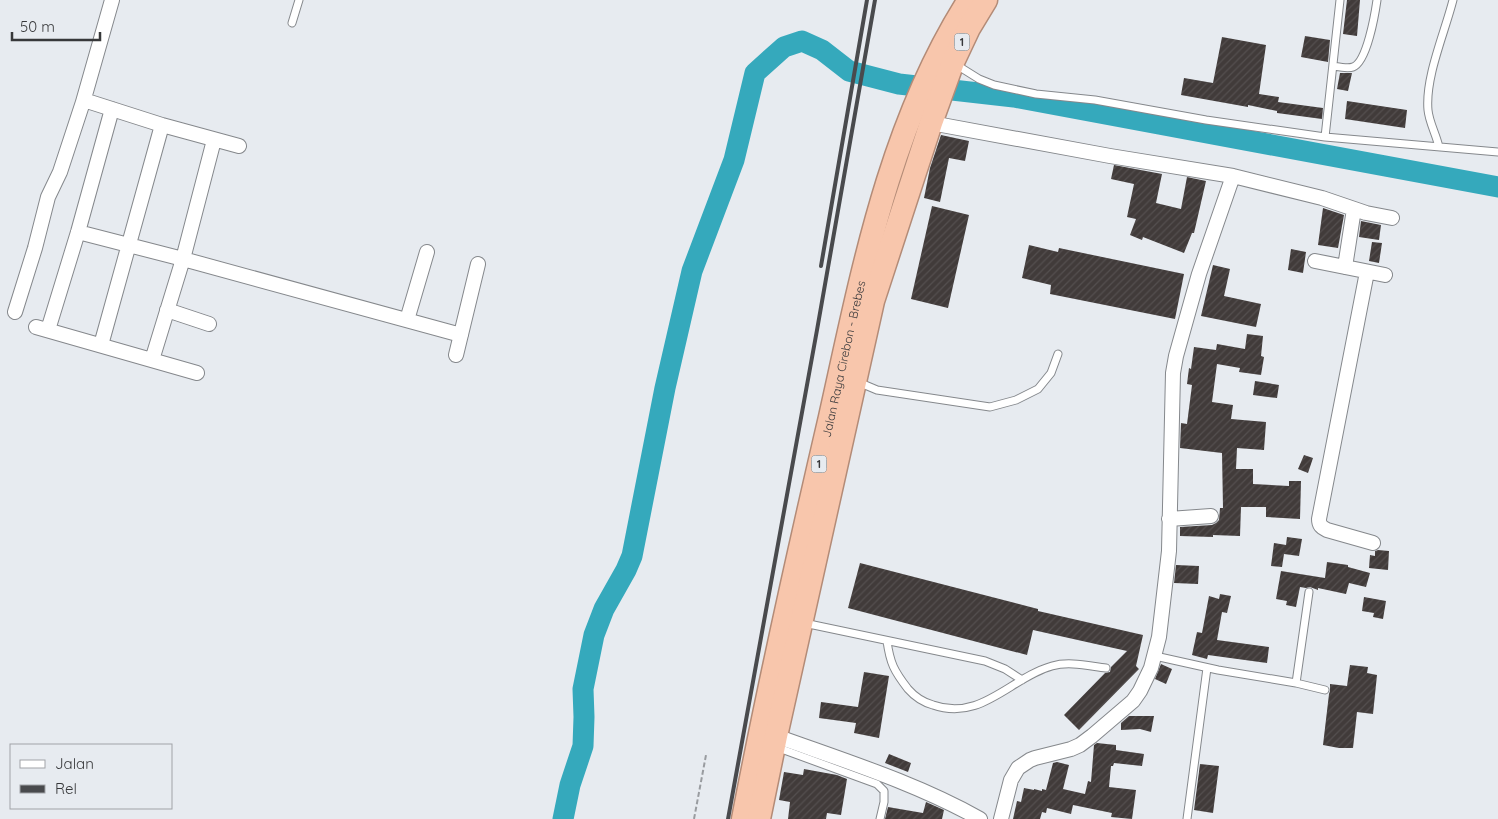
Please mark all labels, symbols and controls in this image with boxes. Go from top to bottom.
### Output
scale bar [12,10,100,42]
text: 50 m [20,17,55,36]
road number: 1 [954,34,970,51]
street label: Jalan Raya Cirebon - Brebes [818,279,868,439]
road number: 1 [812,456,826,472]
legend [10,744,172,809]
text: Jalan [55,754,94,773]
text: Rel [55,779,77,798]

